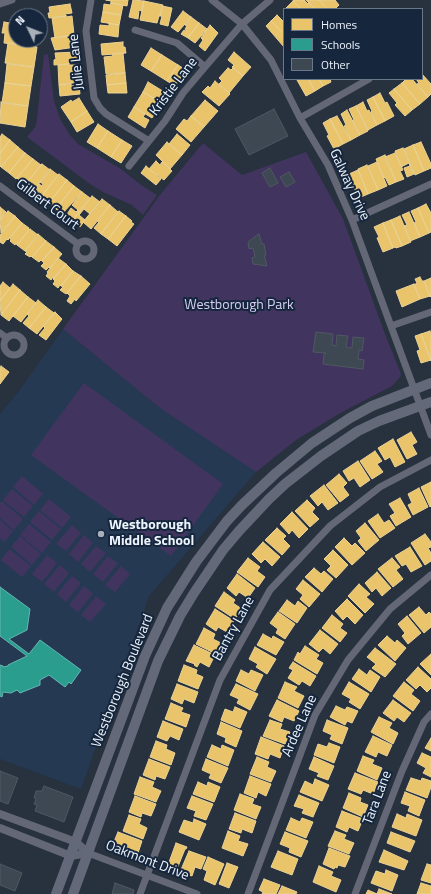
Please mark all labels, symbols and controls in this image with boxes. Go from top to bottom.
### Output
north arrow [8,8,48,48]
legend [283,8,423,80]
text: N [12,12,28,29]
text: Homes [321,15,357,34]
street label: Julie Lane [66,33,88,91]
text: Schools [321,35,360,54]
street label: Kristie Lane [147,54,201,120]
text: Other [321,55,350,74]
street label: Galway Drive [325,147,373,223]
street label: Gilbert Court [12,176,82,234]
park label: Westborough Park [184,298,294,314]
place label: Westborough Middle School [109,518,194,550]
marker: Westborough Middle School [96,529,106,539]
street label: Bantry Lane [209,594,259,664]
street label: Westborough Boulevard [89,612,157,750]
street label: Ardee Lane [279,692,321,760]
street label: Tara Lane [360,769,396,827]
street label: Oakmont Drive [103,837,191,885]

